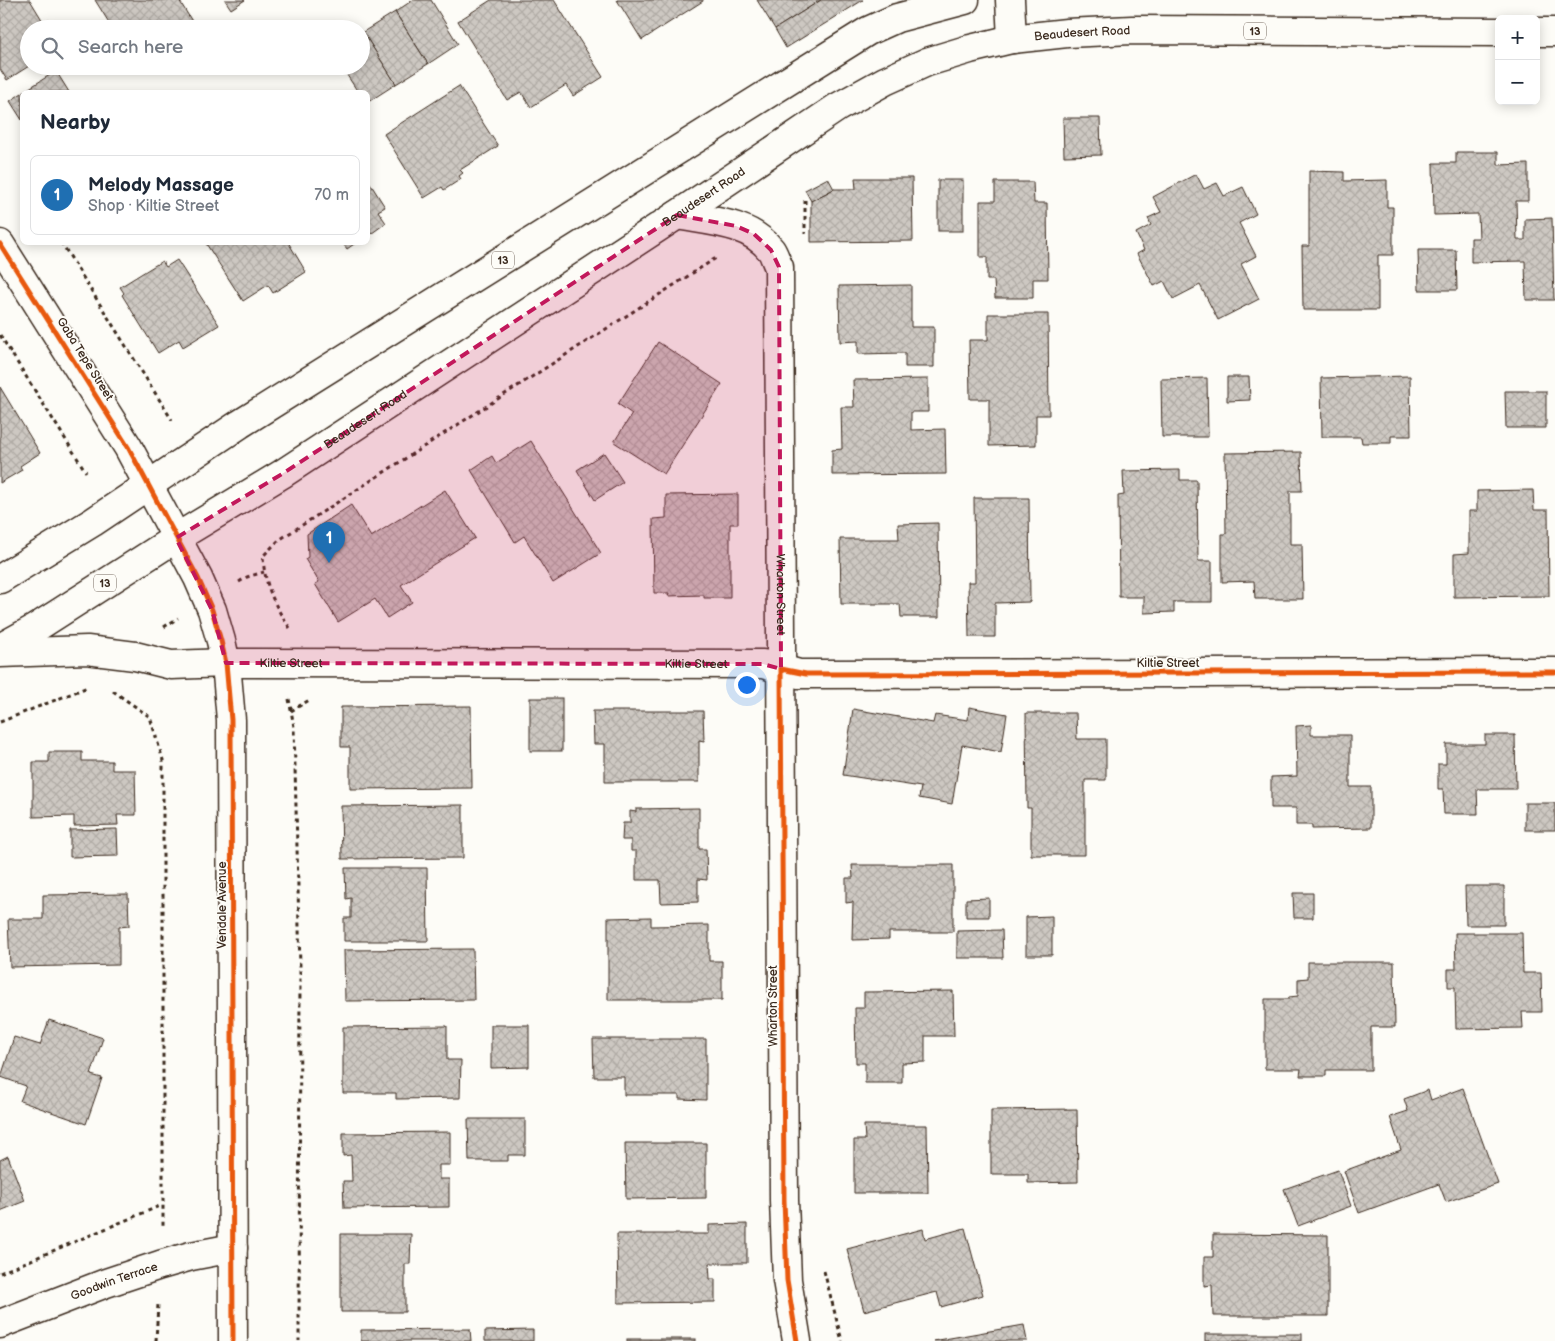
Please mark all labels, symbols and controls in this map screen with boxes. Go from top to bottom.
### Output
map controls [1495,15,1540,105]
button: + [1495,15,1540,60]
search box [20,20,370,75]
road number: 13 [1244,22,1266,40]
street label: Beaudesert Road [1033,23,1131,44]
icon: search [38,34,66,62]
text: Search here [78,36,183,59]
button: − [1495,60,1540,105]
text: Nearby [40,110,110,135]
street label: Beaudesert Road [660,164,748,230]
text: Melody Massage [88,174,234,197]
text: 1 [54,186,60,205]
text: 70 m [314,186,349,205]
text: Shop · Kiltie Street [88,197,219,216]
road number: 13 [492,252,514,268]
street label: Gaba Tepe Street [53,315,117,404]
street label: Beaudesert Road [321,387,410,452]
pin: 1 [313,522,345,563]
street label: Wharton Street [773,554,788,635]
road number: 13 [94,574,116,592]
street label: Kiltie Street [260,656,323,671]
street label: Kiltie Street [665,656,728,671]
street label: Kiltie Street [1137,656,1200,671]
your location [734,672,760,698]
street label: Vendale Avenue [215,861,230,949]
street label: Wharton Street [766,965,781,1047]
street label: Goodwin Terrace [68,1259,160,1303]

